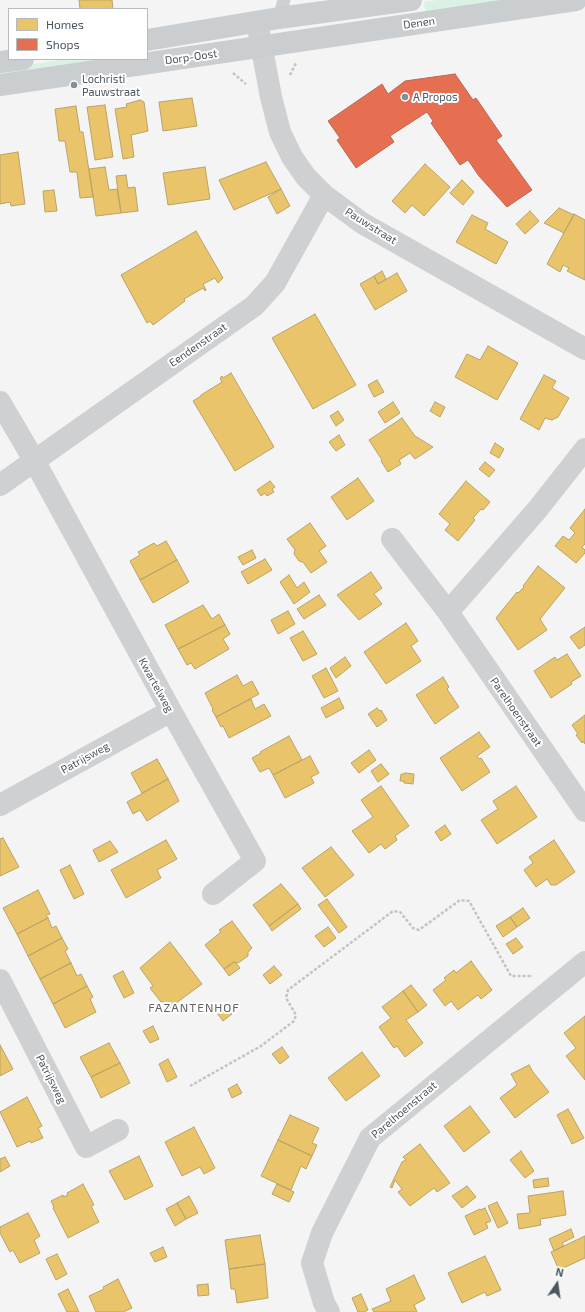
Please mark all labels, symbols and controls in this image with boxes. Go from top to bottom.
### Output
legend [8,8,148,60]
street label: Denen [402,14,436,32]
text: Homes [46,17,84,31]
text: Shops [46,37,80,51]
street label: Dorp-Oost [164,47,218,67]
place label: Lochristi Pauwstraat [82,72,140,98]
marker: Lochristi Pauwstraat [69,80,79,90]
place label: A Propos [413,90,458,104]
marker: A Propos [400,92,410,102]
street label: Pauwstraat [343,205,399,247]
street label: Eendenstraat [167,320,229,370]
street label: Kwartelweg [136,656,176,714]
street label: Parelhoenstraat [487,675,545,749]
street label: Patrijsweg [59,739,111,777]
district label: FAZANTENHOF [148,1001,240,1015]
street label: Patrijsweg [33,1052,69,1106]
street label: Parelhoenstraat [369,1079,439,1141]
north arrow [537,1264,577,1304]
text: N [554,1265,565,1279]

